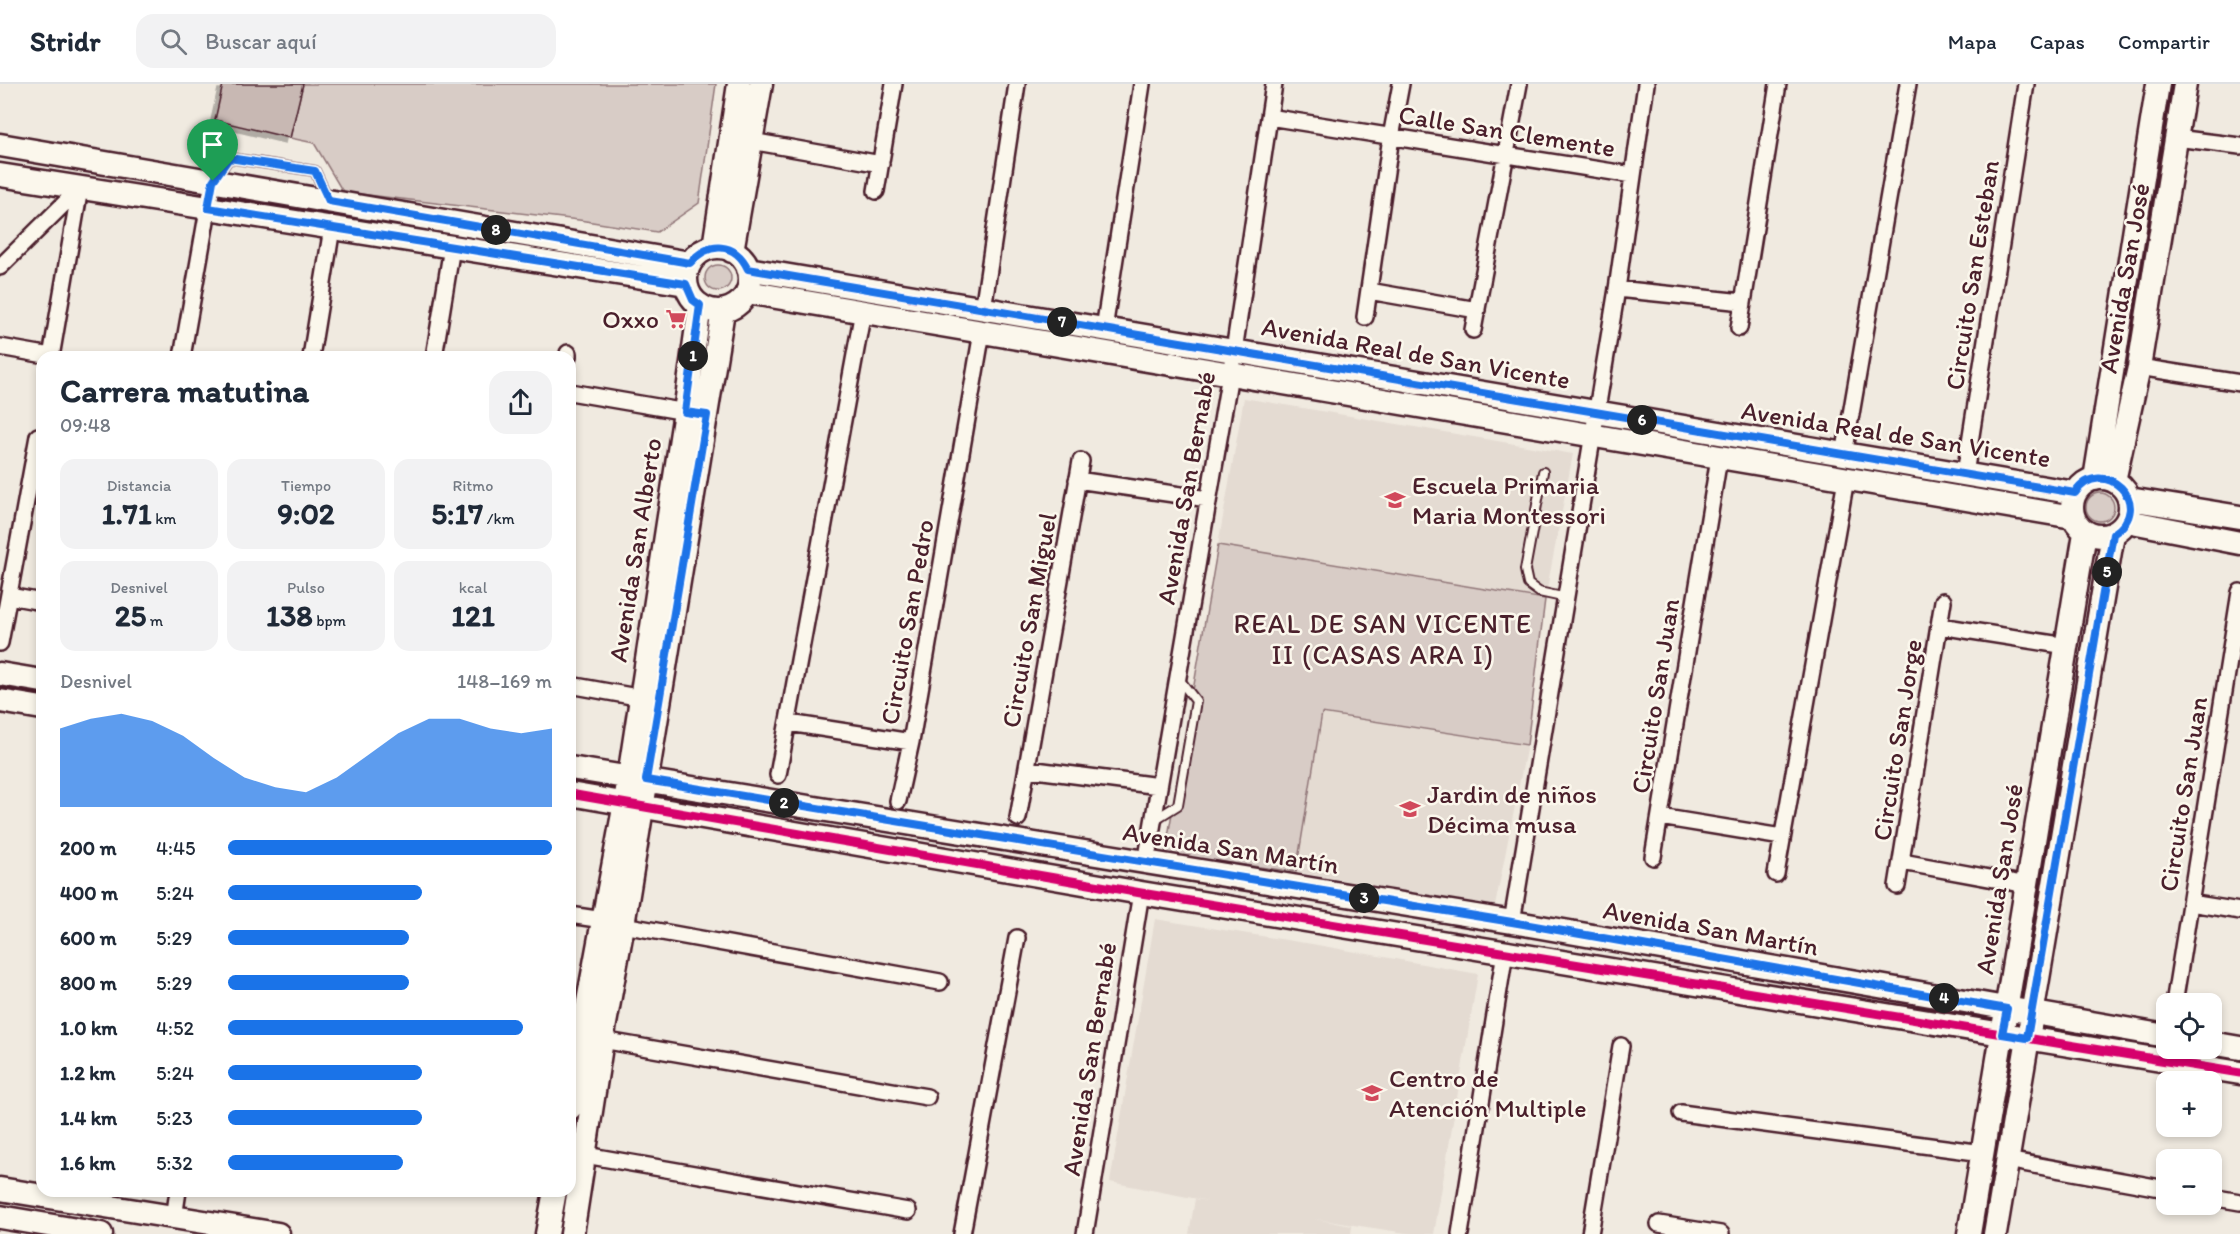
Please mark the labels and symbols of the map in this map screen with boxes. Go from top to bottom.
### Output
street label: Calle San Clemente [1396,98,1618,164]
pin [187,119,238,181]
street label: Circuito San Esteban [1938,158,2006,392]
street label: Avenida San José [2092,180,2156,376]
pin: 8 [481,215,511,245]
place label: Oxxo [602,303,659,335]
supermarket icon: Oxxo [664,307,688,331]
pin: 7 [1047,307,1077,337]
street label: Avenida Real de San Vicente [1259,310,1573,396]
pin: 1 [678,341,708,371]
street label: Avenida San Bernabé [1150,369,1222,607]
street label: Avenida Real de San Vicente [1739,394,2053,474]
pin: 6 [1627,405,1657,435]
street label: Avenida San Alberto [601,436,669,664]
place label: Escuela Primaria Maria Montessori [1412,469,1606,531]
school or university icon: Escuela Primaria Maria Montessori [1383,488,1407,512]
street label: Circuito San Miguel [994,510,1064,730]
street label: Circuito San Pedro [873,517,941,727]
pin: 5 [2092,557,2122,587]
street label: Circuito San Juan [1624,596,1686,796]
district label: REAL DE SAN VICENTE II (CASAS ARA I) [1234,607,1532,671]
street label: Circuito San Jorge [1865,637,1929,843]
street label: Circuito San Juan [2152,694,2214,894]
place label: Jardin de niños Décima musa [1427,778,1597,840]
street label: Avenida San José [1968,781,2030,977]
pin: 2 [769,788,799,818]
school or university icon: Jardin de niños Décima musa [1398,797,1422,821]
street label: Avenida San Martín [1121,815,1342,881]
pin: 3 [1349,883,1379,913]
street label: Avenida San Martín [1601,893,1821,963]
street label: Avenida San Bernabé [1055,940,1123,1178]
pin: 4 [1929,983,1959,1013]
place label: Centro de Atención Multiple [1389,1062,1587,1124]
school or university icon: Centro de Atención Multiple [1360,1081,1384,1105]

